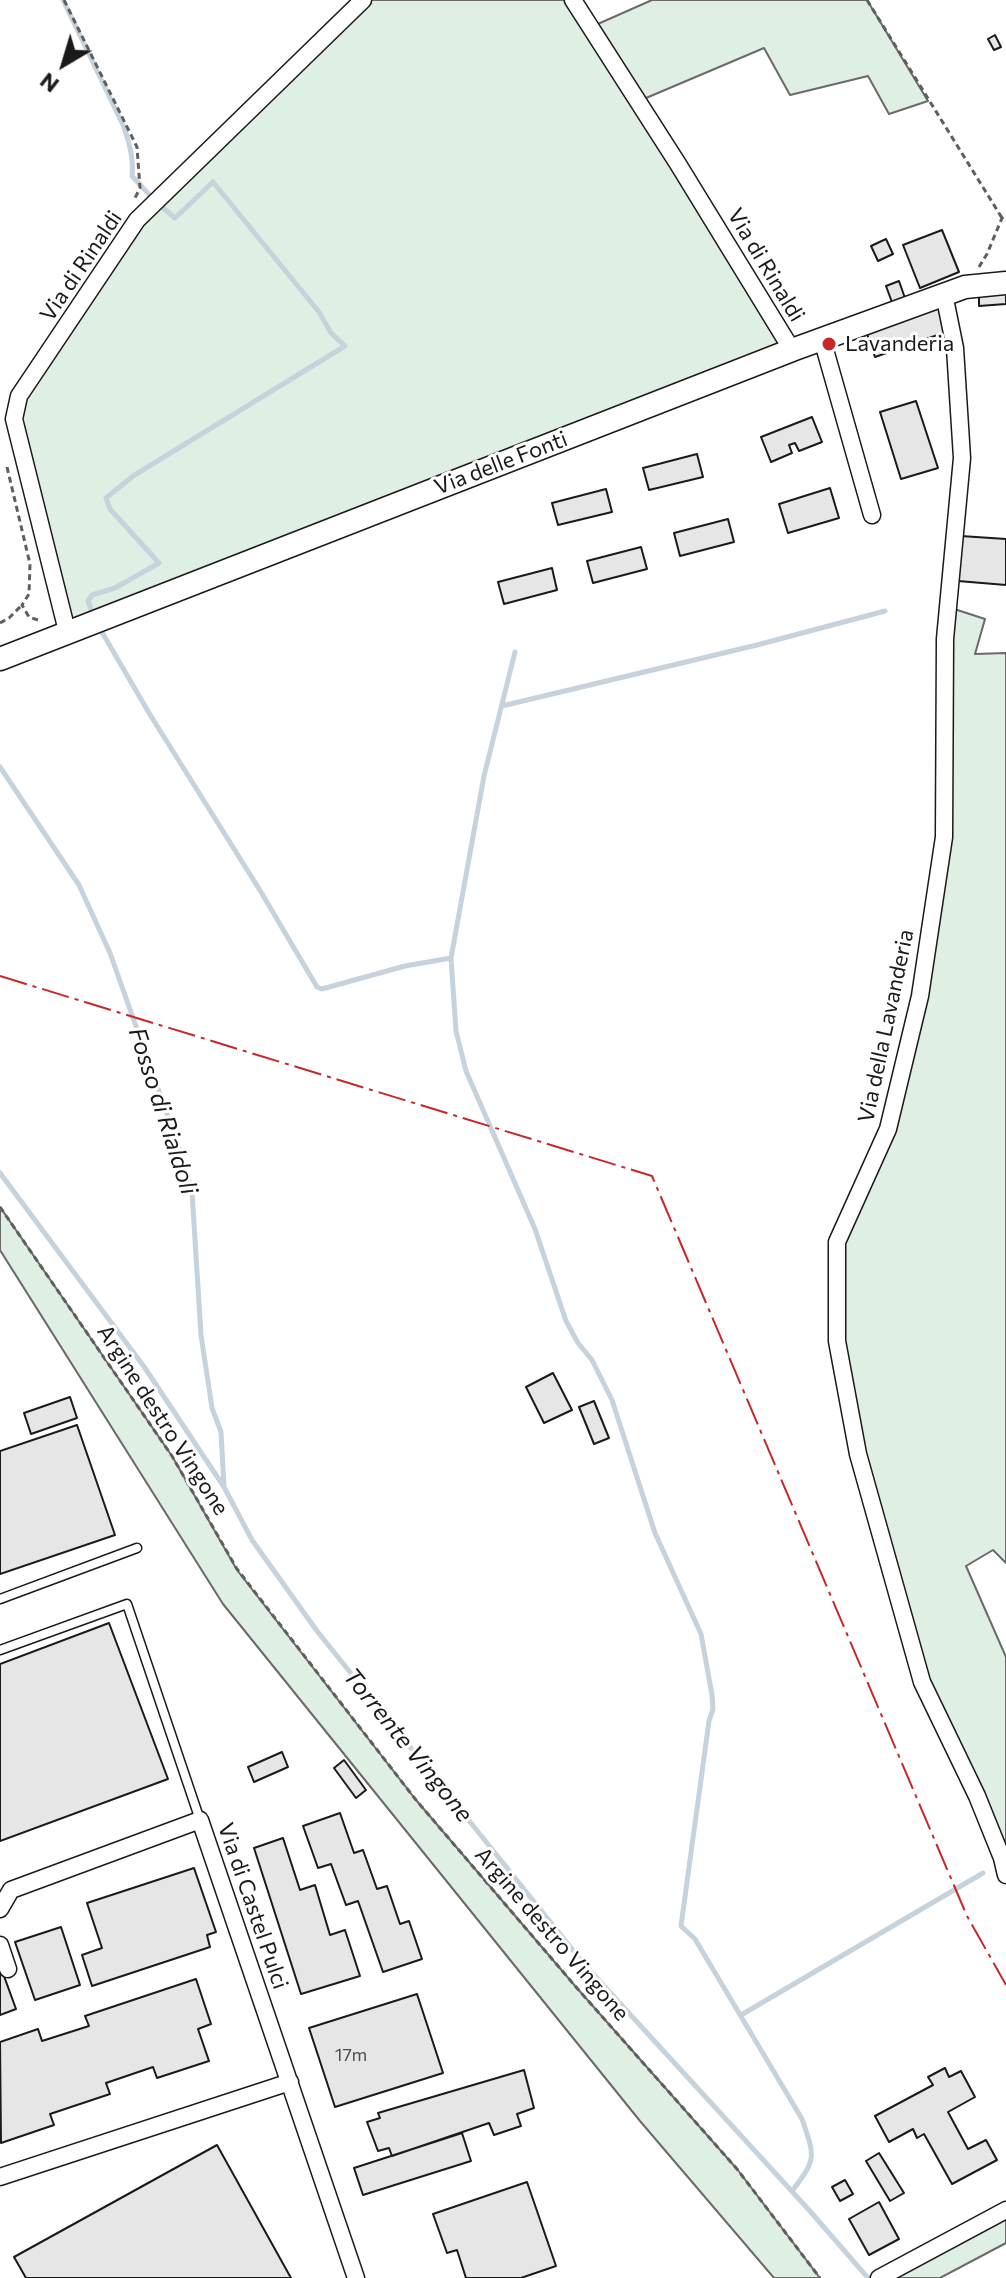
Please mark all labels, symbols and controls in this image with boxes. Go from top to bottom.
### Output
north arrow [24,24,104,104]
text: N [34,68,64,99]
street label: Via di Rinaldi [722,204,810,326]
street label: Via di Rinaldi [34,206,128,326]
place label: Lavanderia [845,331,954,357]
marker: Lavanderia [820,335,838,353]
street label: Via delle Fonti [431,426,571,500]
street label: Via della Lavanderia [853,927,919,1125]
water label: Fosso di Rialdoli [122,1024,204,1198]
street label: Argine destro Vingone [92,1320,234,1520]
water label: Torrente Vingone [337,1662,479,1828]
street label: Via di Castel Pulci [212,1819,294,1993]
street label: Argine destro Vingone [469,1842,635,2026]
house number: 17m [335,2044,367,2066]

